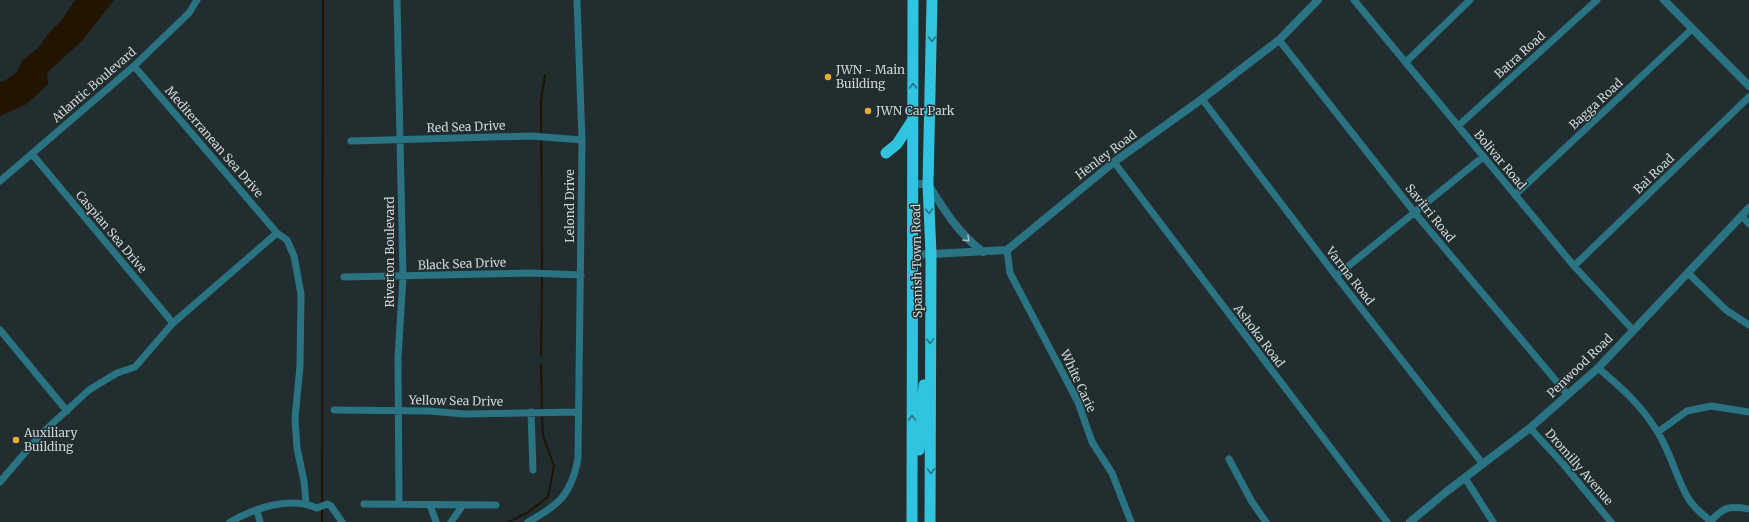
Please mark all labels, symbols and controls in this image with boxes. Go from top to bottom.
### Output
street label: Batra Road [1491,28,1548,81]
one-way arrow [927,36,936,42]
street label: Atlantic Boulevard [48,44,139,126]
place label: JWN - Main Building [835,62,905,91]
marker: JWN - Main Building [823,72,833,82]
street label: Bagga Road [1566,75,1626,132]
street label: Mediterranean Sea Drive [162,83,267,200]
one-way arrow [909,83,917,89]
place label: JWN Car Park [875,103,955,118]
marker: JWN Car Park [863,106,873,116]
street label: Red Sea Drive [426,118,506,135]
street label: Henley Road [1072,127,1139,182]
street label: Bolivar Road [1471,127,1530,193]
street label: Bai Road [1630,151,1677,197]
street label: Lelond Drive [562,169,577,243]
street label: Savitri Road [1402,181,1458,245]
street label: Caspian Sea Drive [73,188,150,276]
street label: Riverton Boulevard [382,196,397,308]
street label: Spanish Town Road [908,204,925,318]
one-way arrow [925,208,933,214]
one-way arrow [962,234,970,242]
street label: Varma Road [1322,243,1378,308]
street label: Black Sea Drive [417,254,506,273]
street label: Ashoka Road [1230,300,1288,370]
street label: Penwood Road [1544,331,1616,401]
one-way arrow [926,338,934,344]
street label: White Carie [1057,346,1099,414]
street label: Yellow Sea Drive [408,392,503,409]
one-way arrow [908,415,916,421]
place label: Auxiliary Building [23,425,77,454]
street label: Dromilly Avenue [1542,426,1617,508]
marker: Auxiliary Building [11,435,21,445]
one-way arrow [927,468,935,474]

